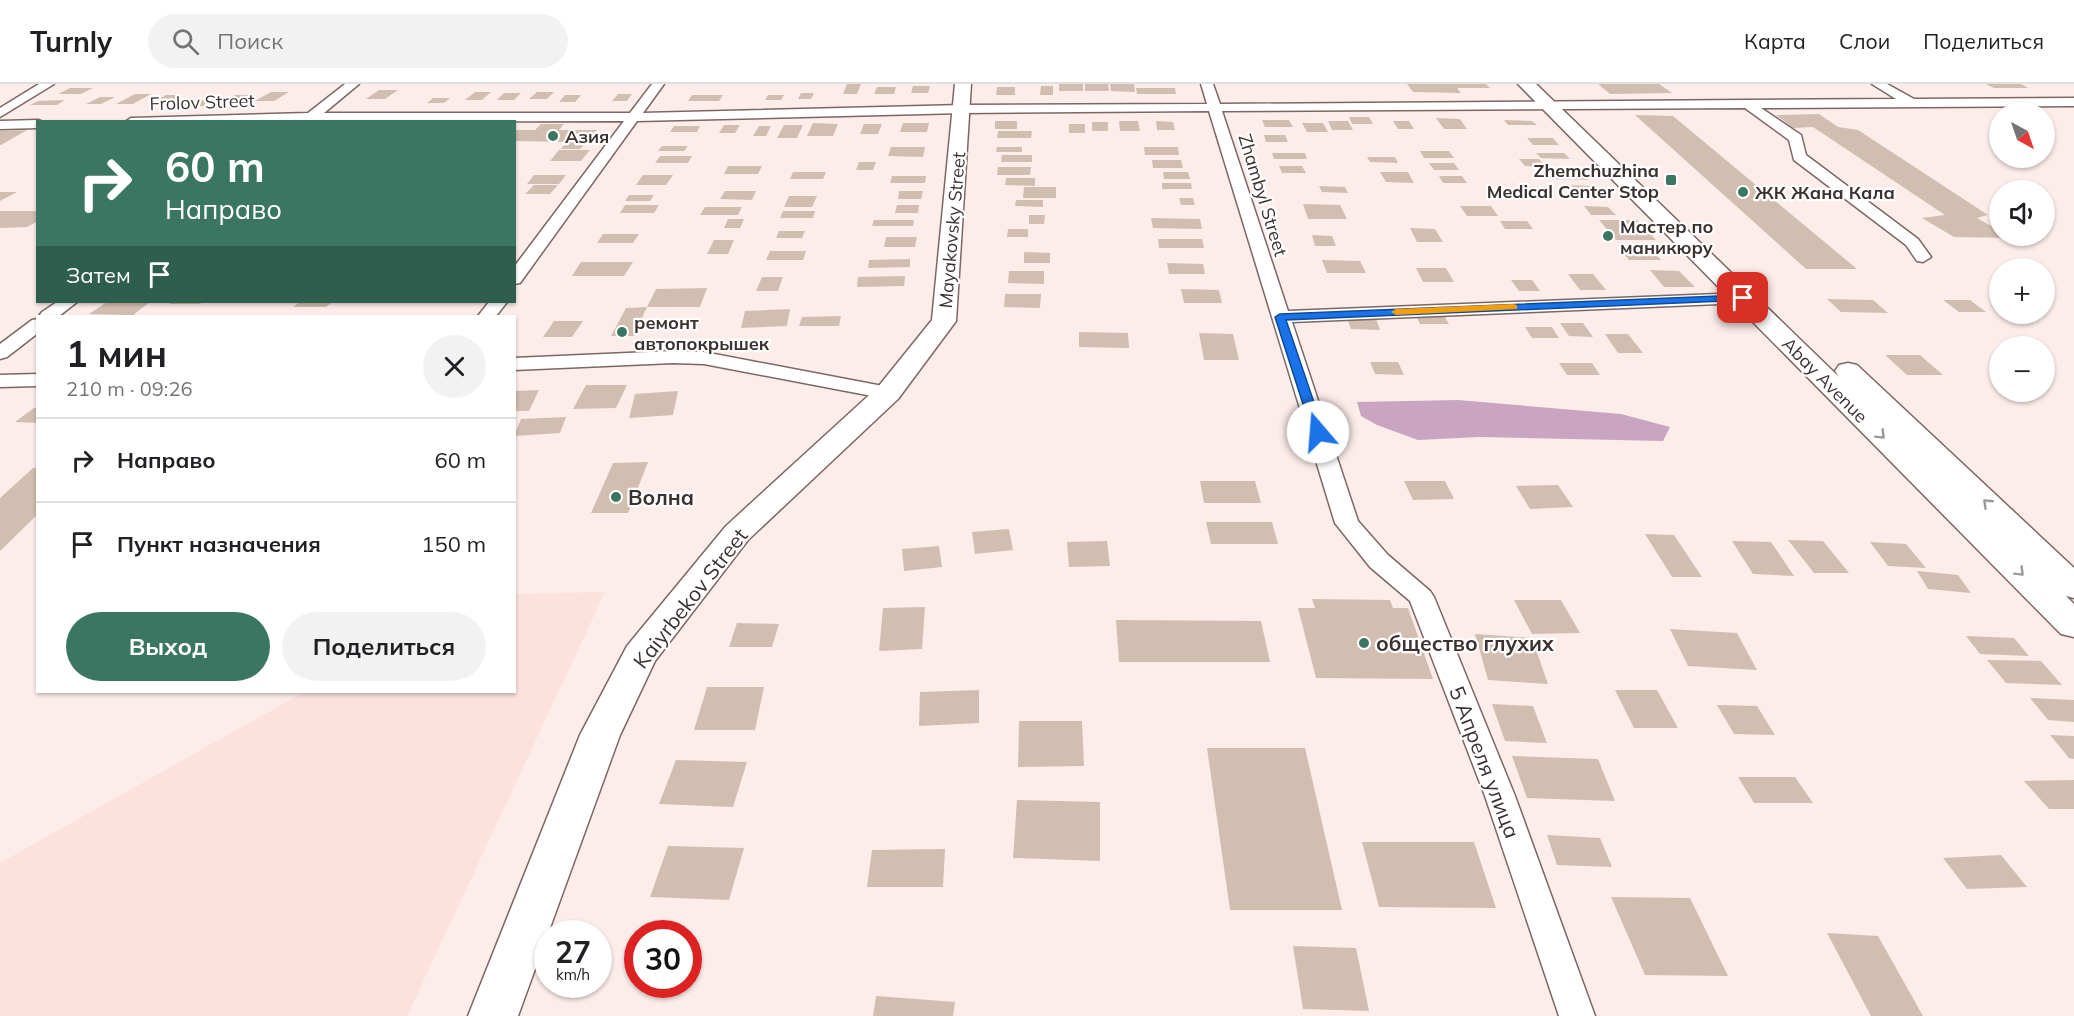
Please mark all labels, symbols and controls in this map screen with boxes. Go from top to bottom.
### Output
search box [148,14,568,68]
text: Turnly [30,24,112,59]
icon: search [169,25,202,58]
text: Поиск [217,27,283,55]
text: Карта [1744,28,1806,54]
text: Слои [1839,28,1890,54]
text: Поделиться [1923,28,2044,54]
street label: Frolov Street [149,89,255,115]
north arrow [1989,102,2055,168]
map controls [1989,102,2055,402]
place label: Азия [565,125,609,148]
marker: Азия [546,129,560,143]
street label: Zhambyl Street [1233,131,1293,259]
text: 60 m [165,140,265,193]
icon: right [66,144,144,222]
street label: Mayakovsky Street [934,151,970,309]
place label: Zhemchuzhina Medical Center Stop [1487,159,1659,203]
marker: Zhemchuzhina Medical Center Stop [1664,173,1678,187]
button: sound [1989,180,2055,246]
place label: ЖК Жана Кала [1755,181,1895,204]
marker: ЖК Жана Кала [1736,185,1750,199]
text: Направо [165,192,282,226]
place label: Мастер по маникюру [1620,215,1714,259]
marker: Мастер по маникюру [1601,229,1615,243]
icon: arrive [143,258,176,291]
button: + [1989,258,2055,324]
text: Затем [66,261,131,289]
pin [1717,272,1768,323]
icon: arrive [1726,281,1759,314]
place label: ремонт автопокрышек [634,311,770,355]
marker: ремонт автопокрышек [615,325,629,339]
text: 1 мин [66,331,167,376]
street label: Abay Avenue [1777,332,1873,428]
button: close [423,335,486,398]
button: − [1989,336,2055,402]
text: 210 m · 09:26 [66,376,192,401]
position arrow [1286,400,1350,464]
one-way arrow [1874,427,1885,438]
icon: right [66,444,99,477]
text: Направо [117,446,215,474]
text: 60 m [435,446,486,474]
place label: Волна [628,484,694,510]
marker: Волна [609,490,623,504]
one-way arrow [1983,499,1994,510]
street label: Kaiyrbekov Street [627,523,753,673]
icon: arrive [66,528,99,561]
text: Пункт назначения [117,530,321,558]
text: 150 m [421,530,486,558]
one-way arrow [2013,564,2024,575]
button: Выход [66,612,270,681]
button: Поделиться [282,612,486,681]
place label: общество глухих [1376,630,1554,656]
marker: общество глухих [1357,636,1371,650]
street label: 5 Апреля улица [1444,682,1526,842]
speed limit sign: 30 [624,920,702,998]
text: 27 [555,933,591,971]
text: km/h [556,965,590,984]

